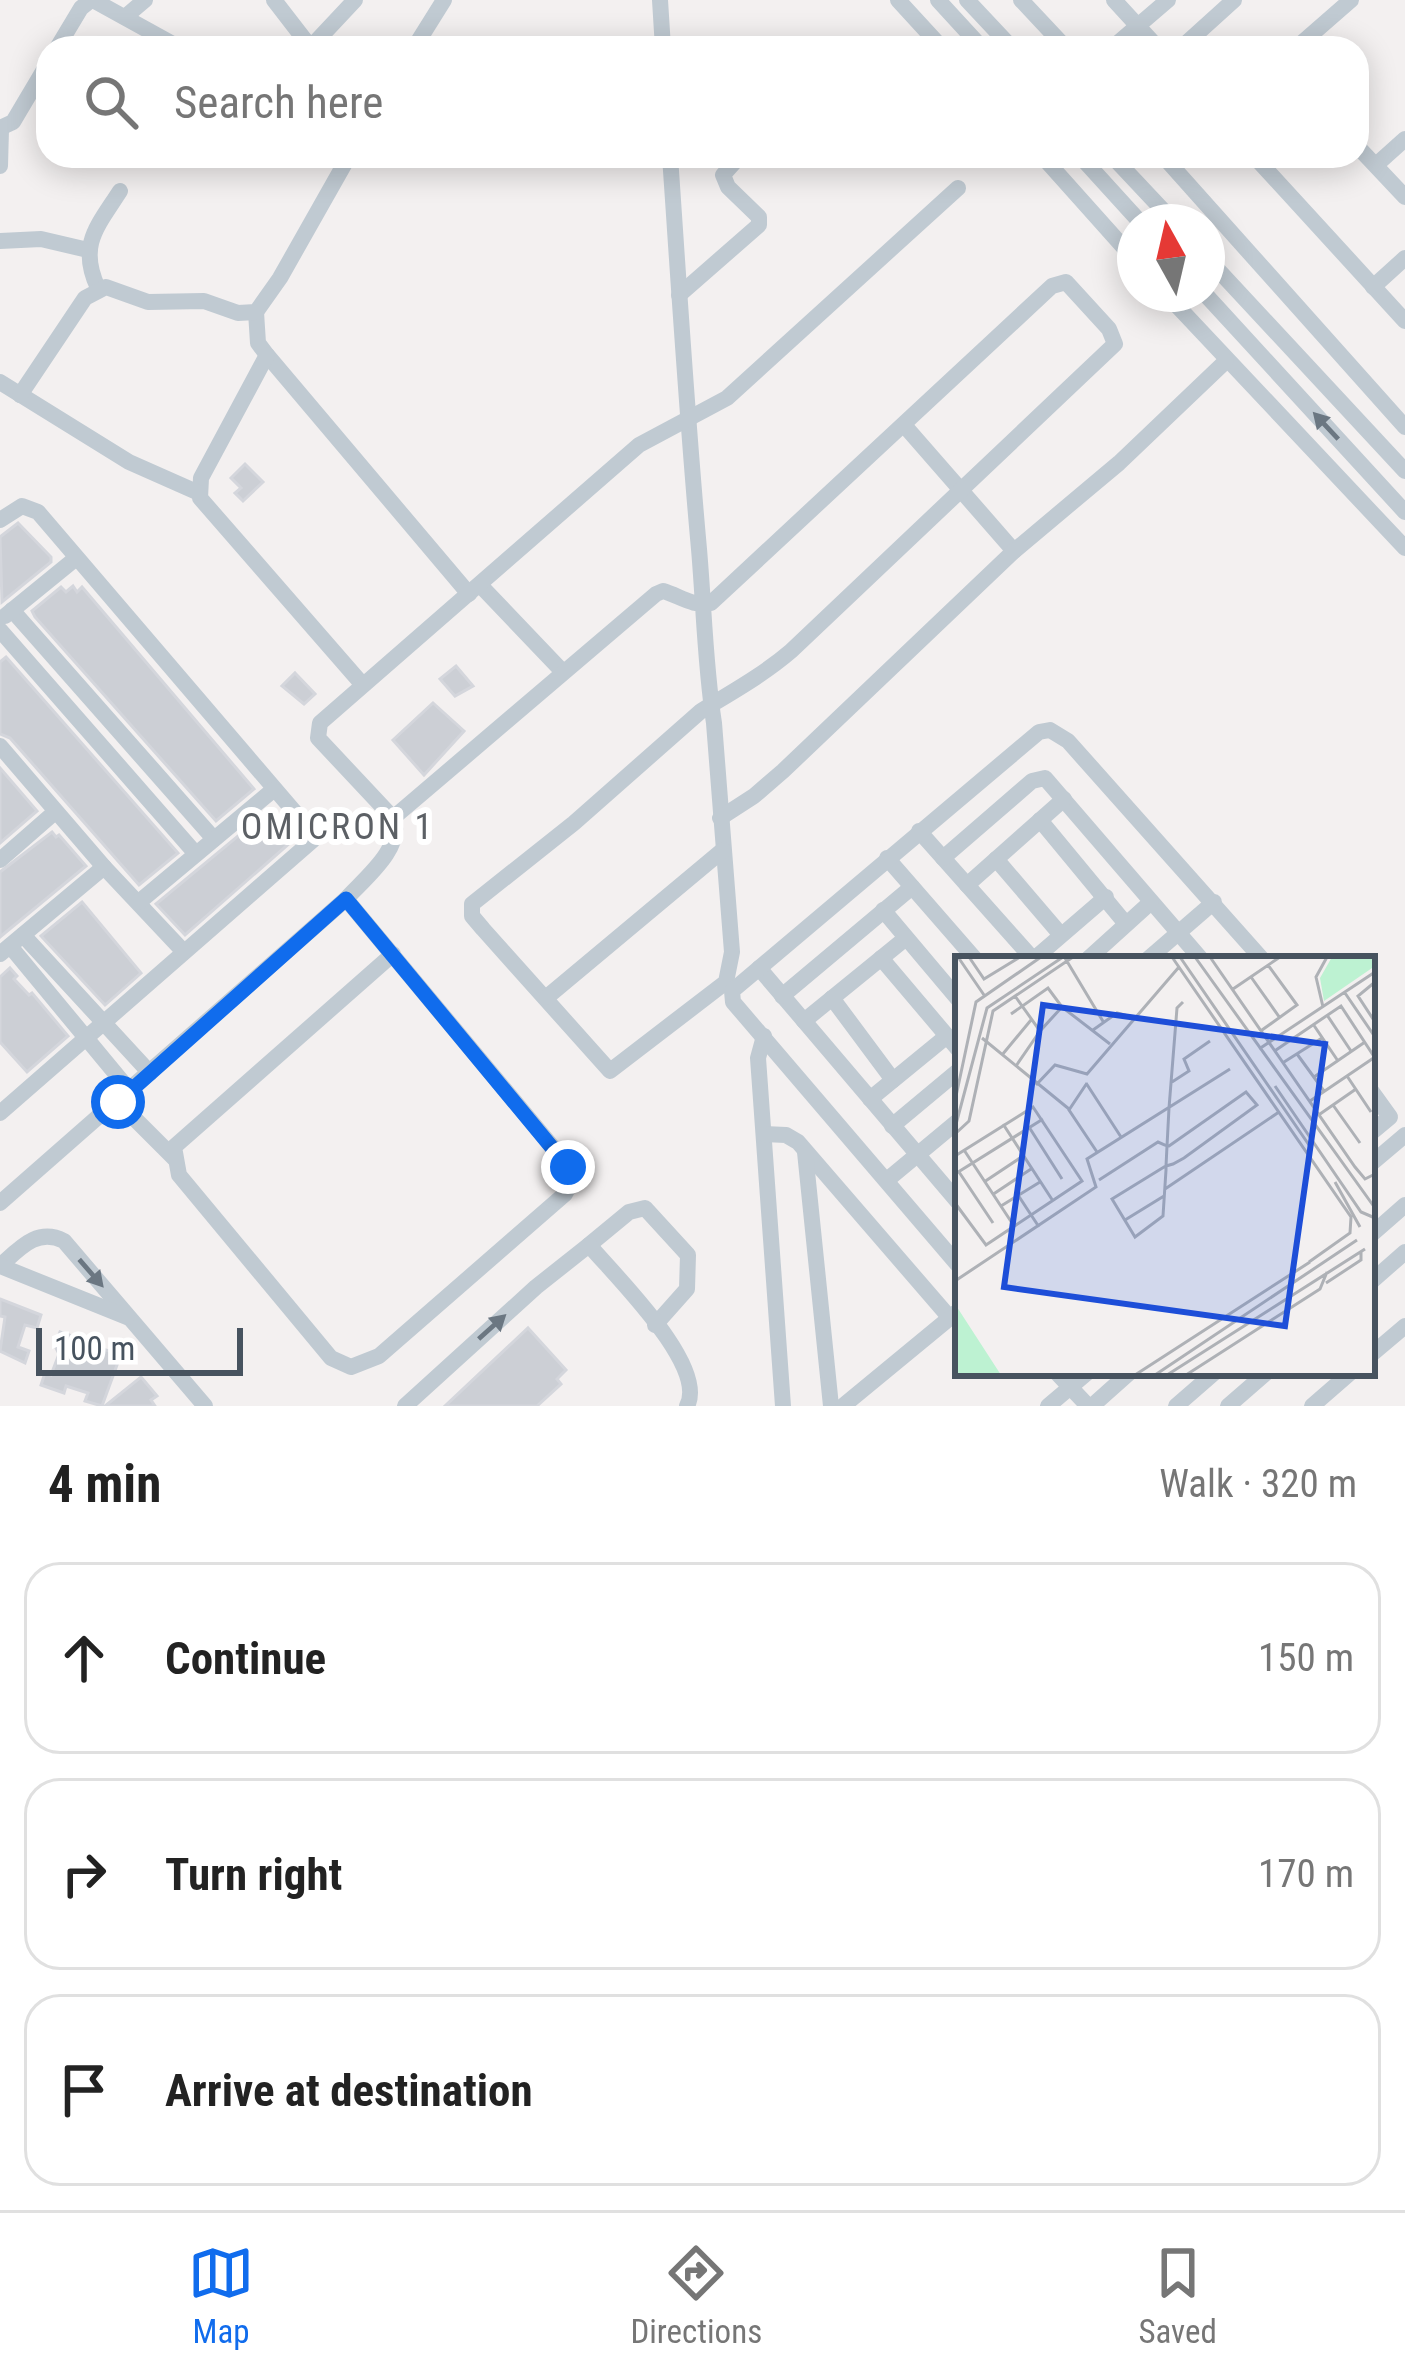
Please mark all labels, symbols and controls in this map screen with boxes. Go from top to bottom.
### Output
search box [36,36,1369,168]
icon: search [78,69,144,135]
text: Search here [174,76,383,129]
north arrow [1117,204,1225,312]
one-way arrow [1313,411,1340,440]
district label: OMICRON 1 [241,806,435,848]
inset map [955,956,1375,1376]
route start [91,1075,145,1129]
route end [541,1140,595,1194]
one-way arrow [77,1258,104,1288]
one-way arrow [477,1314,506,1341]
scale bar [36,1322,243,1375]
text: 100 m [54,1329,135,1368]
text: 4 min [48,1455,161,1514]
text: Walk · 320 m [1159,1461,1357,1507]
icon: ahead [51,1625,117,1691]
text: Continue [165,1632,326,1685]
text: 150 m [1258,1635,1354,1681]
icon: right [51,1841,117,1907]
text: Turn right [165,1848,342,1901]
text: 170 m [1258,1851,1354,1897]
icon: arrive [51,2057,117,2123]
text: Arrive at destination [165,2064,533,2117]
tab: Map [188,2240,254,2351]
tab: Directions [630,2240,762,2351]
tab: Saved [1138,2240,1217,2351]

